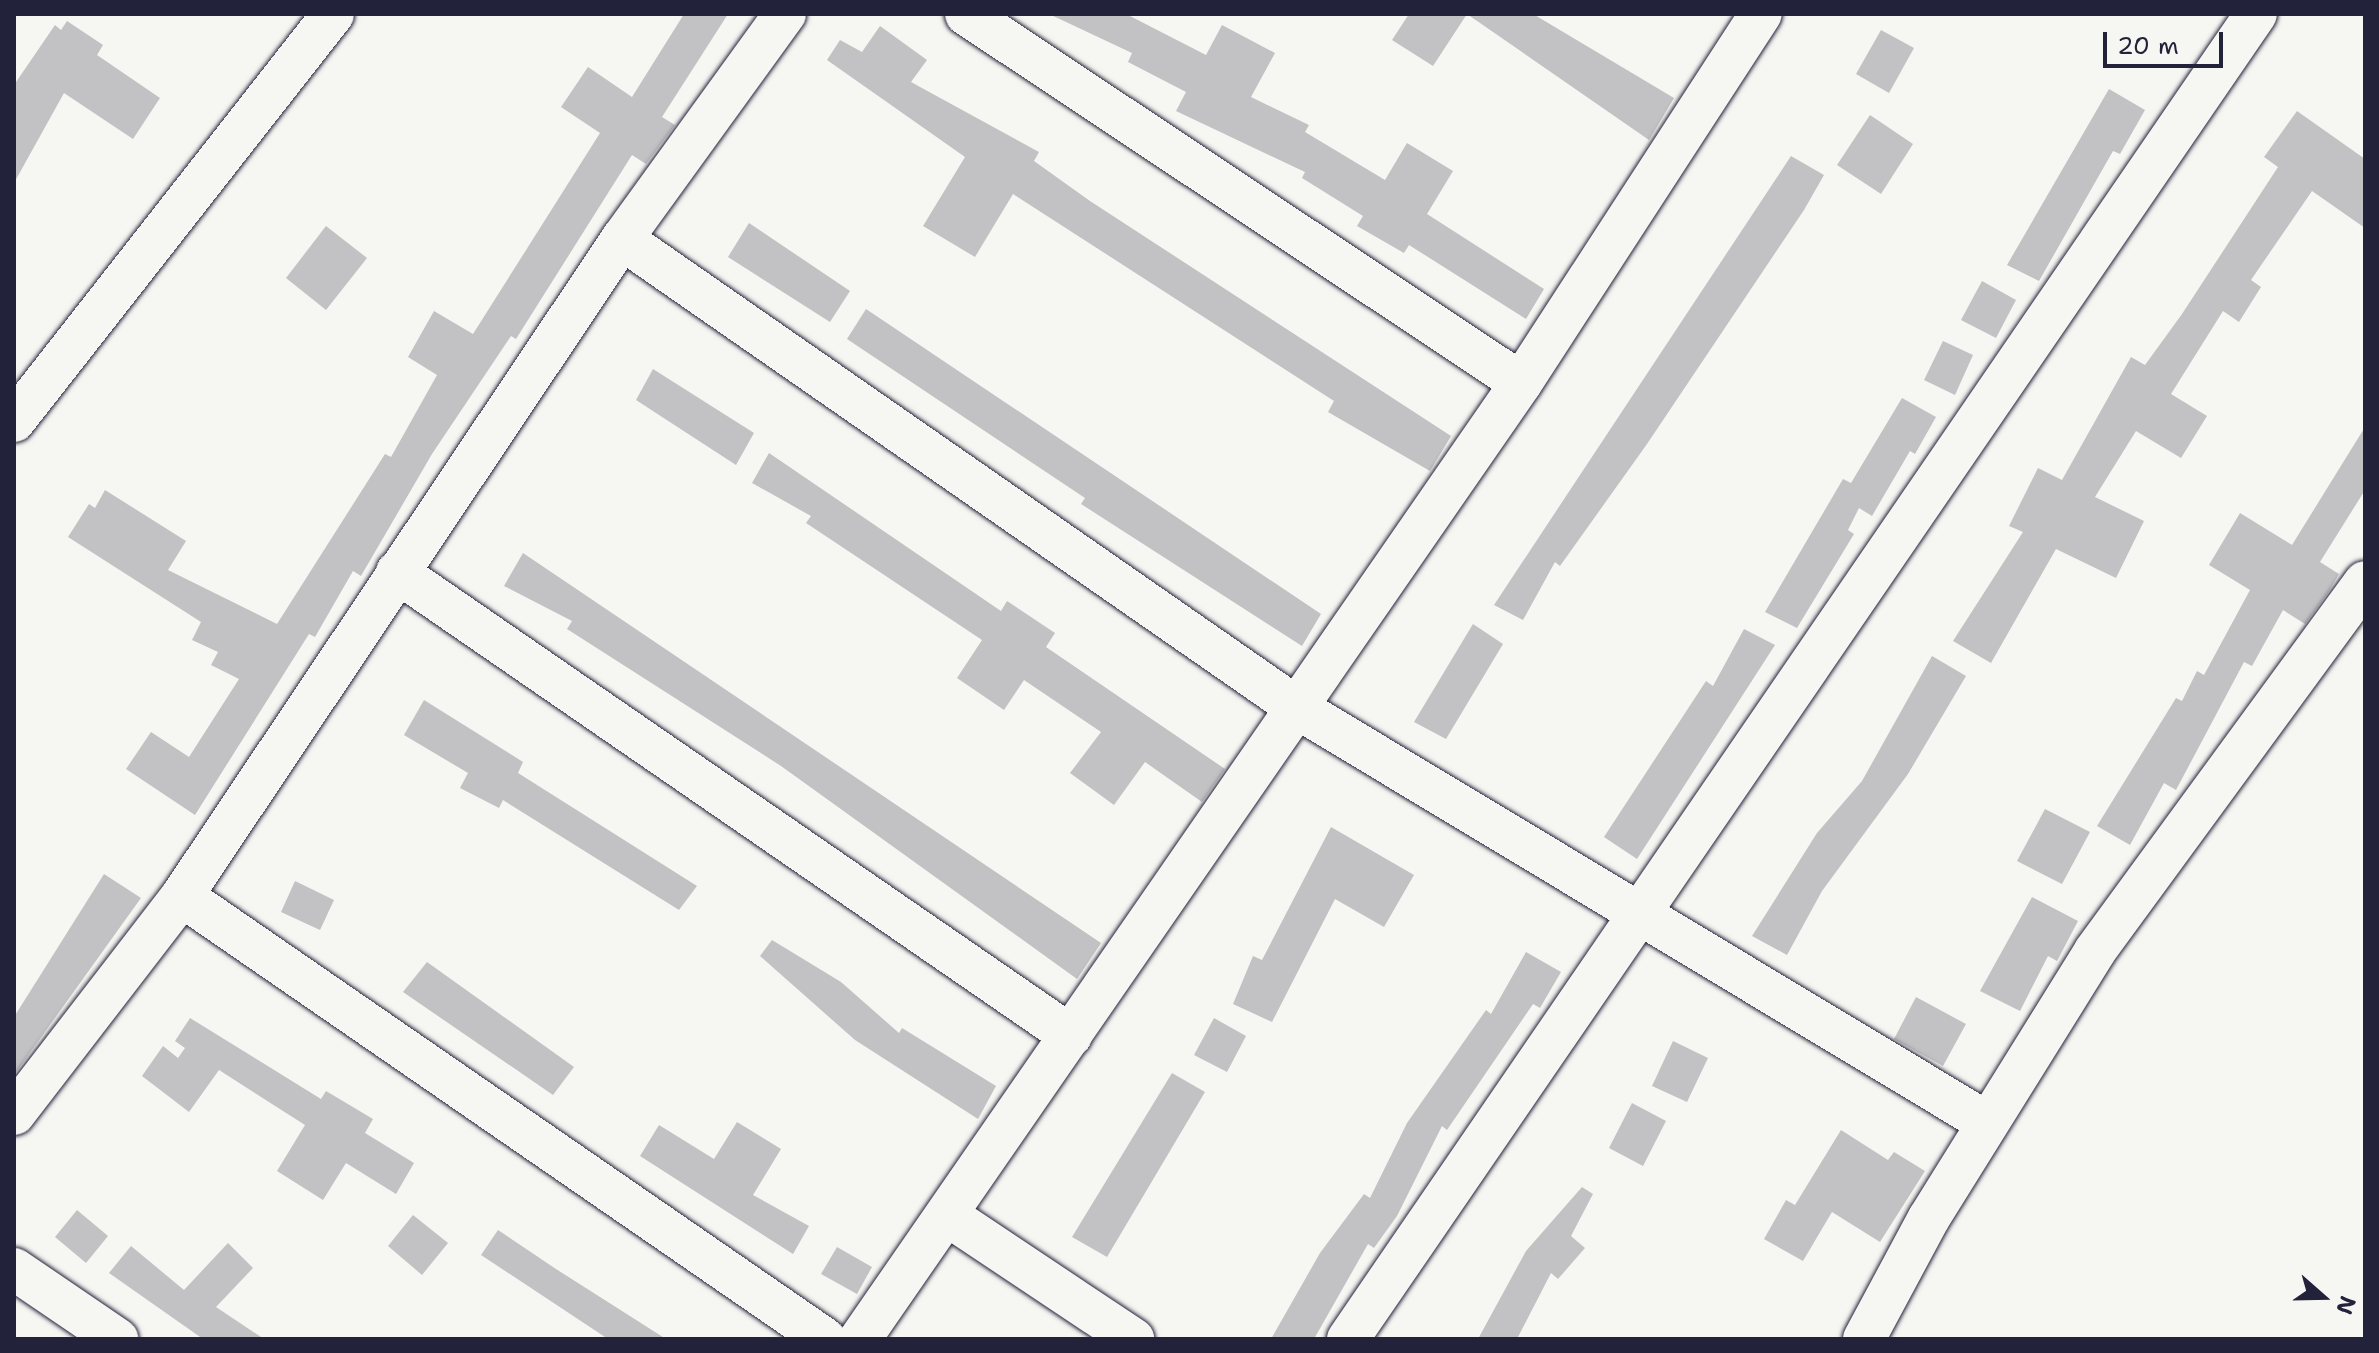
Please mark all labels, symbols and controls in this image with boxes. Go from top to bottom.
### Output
scale bar [2107,16,2227,66]
text: 20 m [2117,30,2179,62]
north arrow [2283,1257,2363,1337]
text: N [2329,1292,2363,1319]

